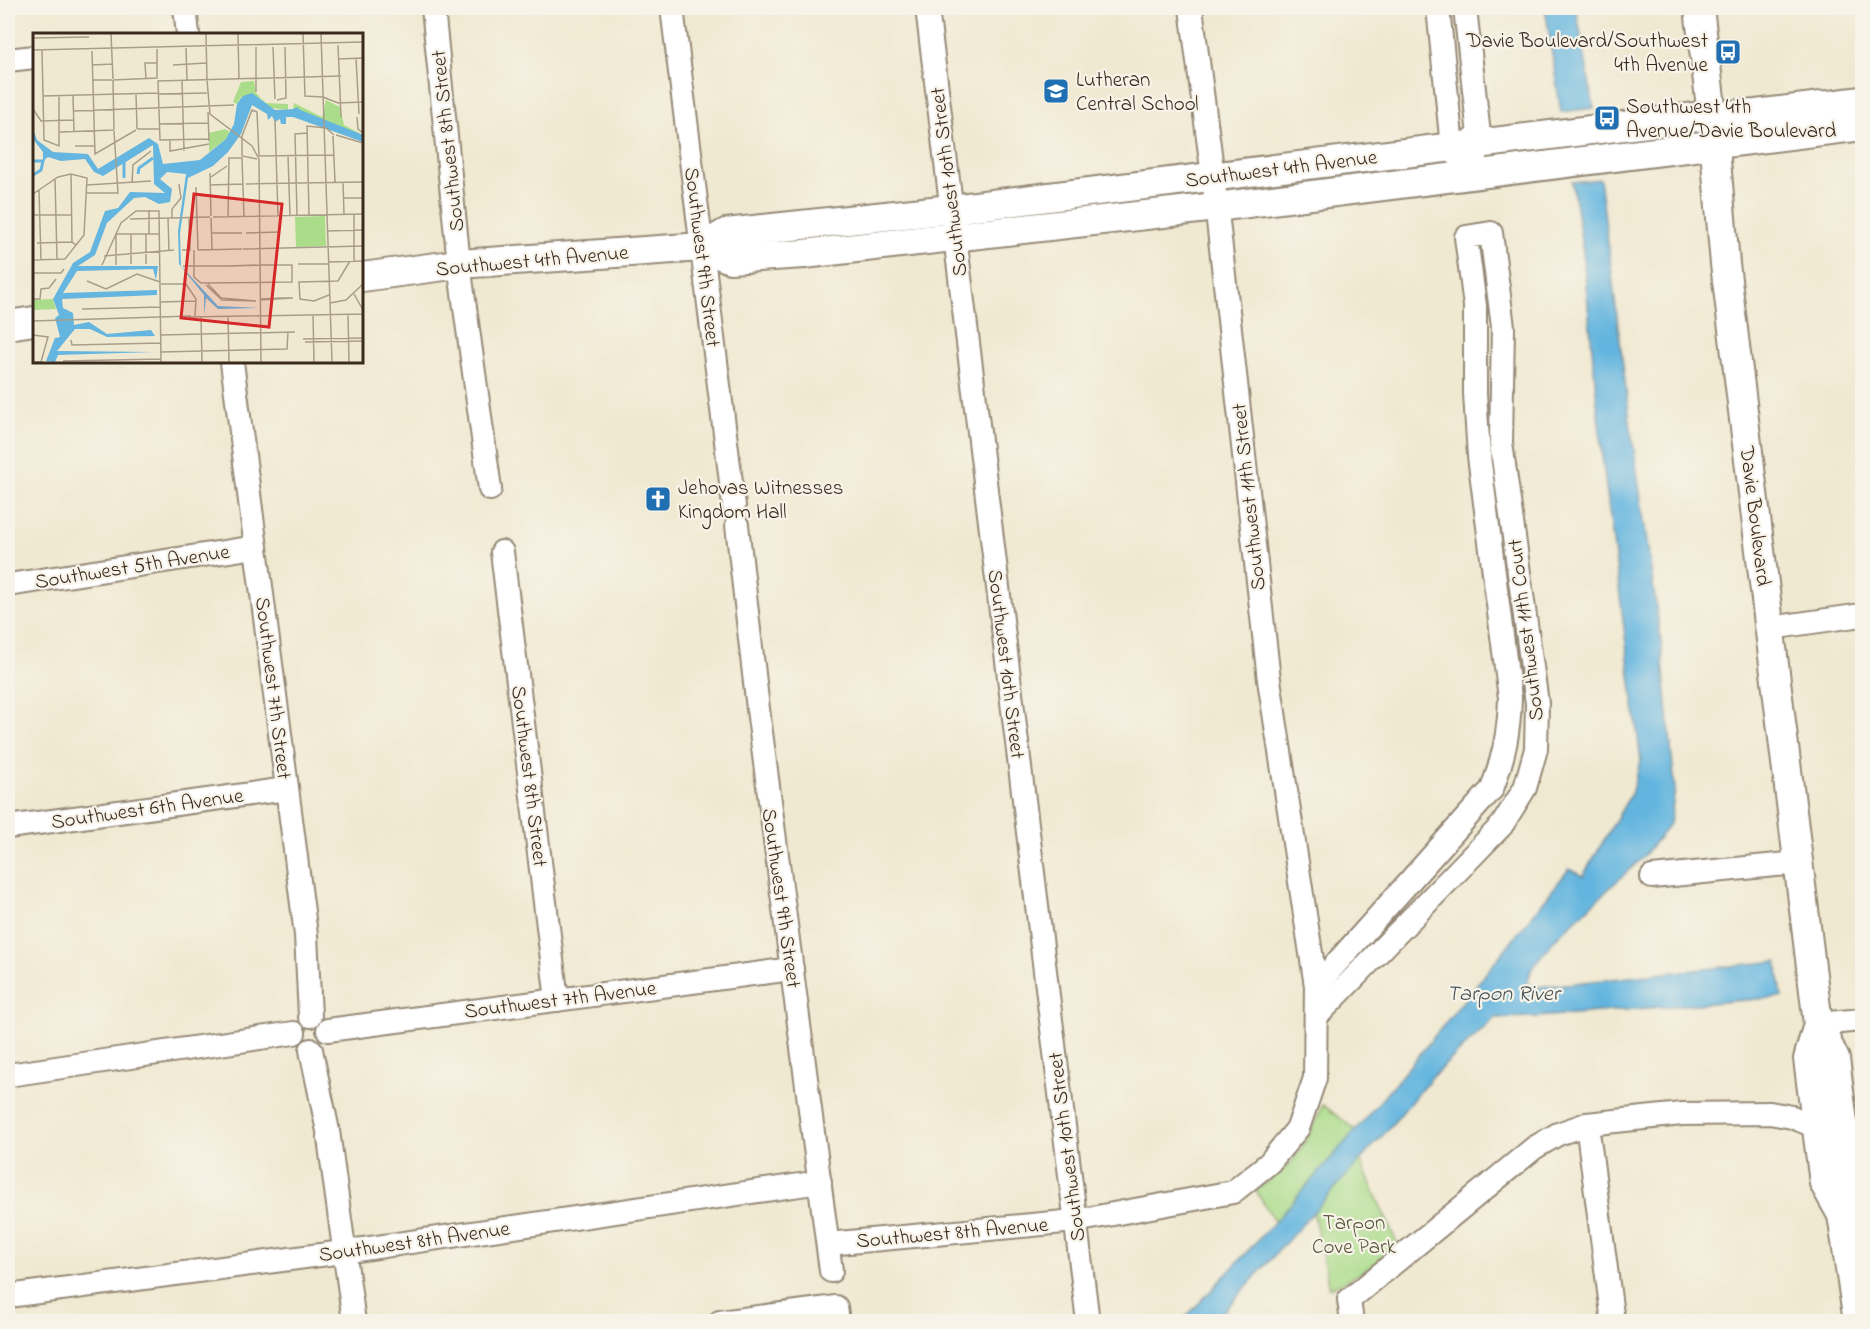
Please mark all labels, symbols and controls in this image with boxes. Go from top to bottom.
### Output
place label: Davie Boulevard/Southwest 4th Avenue [1465,27,1709,81]
inset map [33,33,363,363]
bus stop icon: Davie Boulevard/Southwest 4th Avenue [1713,37,1743,67]
street label: Southwest 8th Street [425,48,473,233]
place label: Lutheran Central School [1076,66,1199,120]
school or university icon: Lutheran Central School [1041,76,1071,106]
street label: Southwest 10th Street [923,85,976,278]
place label: Southwest 4th Avenue/Davie Boulevard [1626,93,1836,147]
bus stop icon: Southwest 4th Avenue/Davie Boulevard [1592,103,1622,133]
street label: Southwest 4th Avenue [1183,143,1380,197]
street label: Southwest 9th Street [675,166,727,349]
street label: Southwest 4th Avenue [435,239,630,285]
street label: Southwest 11th Street [1225,402,1275,592]
street label: Davie Boulevard [1730,443,1778,588]
place label: Jehovas Witnesses Kingdom Hall [678,474,843,530]
church icon: Jehovas Witnesses Kingdom Hall [643,484,673,514]
street label: Southwest 11th Court [1501,537,1553,722]
street label: Southwest 5th Avenue [33,538,232,598]
street label: Southwest 10th Street [979,568,1032,761]
street label: Southwest 7th Street [246,595,298,781]
street label: Southwest 8th Street [502,684,554,869]
street label: Southwest 6th Avenue [49,782,246,838]
street label: Southwest 9th Street [753,807,807,990]
street label: Southwest 7th Avenue [462,974,659,1028]
water label: Tarpon River [1446,979,1563,1011]
street label: Southwest 10th Street [1041,1050,1094,1243]
park label: Tarpon Cove Park [1312,1209,1397,1263]
street label: Southwest 8th Avenue [855,1211,1050,1257]
street label: Southwest 8th Avenue [317,1215,512,1271]

